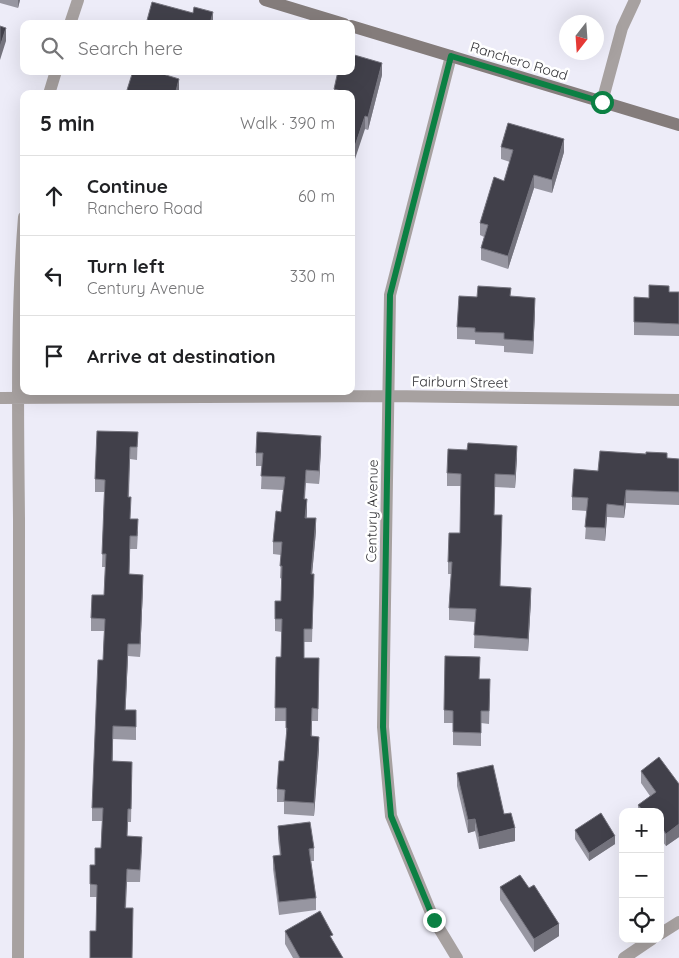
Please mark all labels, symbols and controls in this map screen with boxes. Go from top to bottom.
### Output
north arrow [559,15,604,60]
search box [20,20,355,75]
icon: search [38,34,66,62]
text: Search here [78,36,183,60]
street label: Ranchero Road [468,38,570,84]
route start [591,91,614,114]
text: 5 min [40,110,95,136]
text: Walk · 390 m [240,113,335,133]
text: Continue [87,174,168,198]
icon: ahead [40,182,68,210]
text: 60 m [298,186,335,206]
text: Ranchero Road [87,198,203,218]
text: Turn left [87,254,165,278]
icon: left [40,262,68,290]
text: 330 m [290,266,335,286]
text: Century Avenue [87,278,205,298]
icon: arrive [40,342,68,370]
text: Arrive at destination [87,344,276,368]
street label: Fairburn Street [412,372,509,392]
street label: Century Avenue [362,459,382,563]
map controls [619,808,664,943]
button: + [619,808,664,853]
button: − [619,853,664,898]
button: locate [619,898,664,943]
route end [423,909,446,932]

